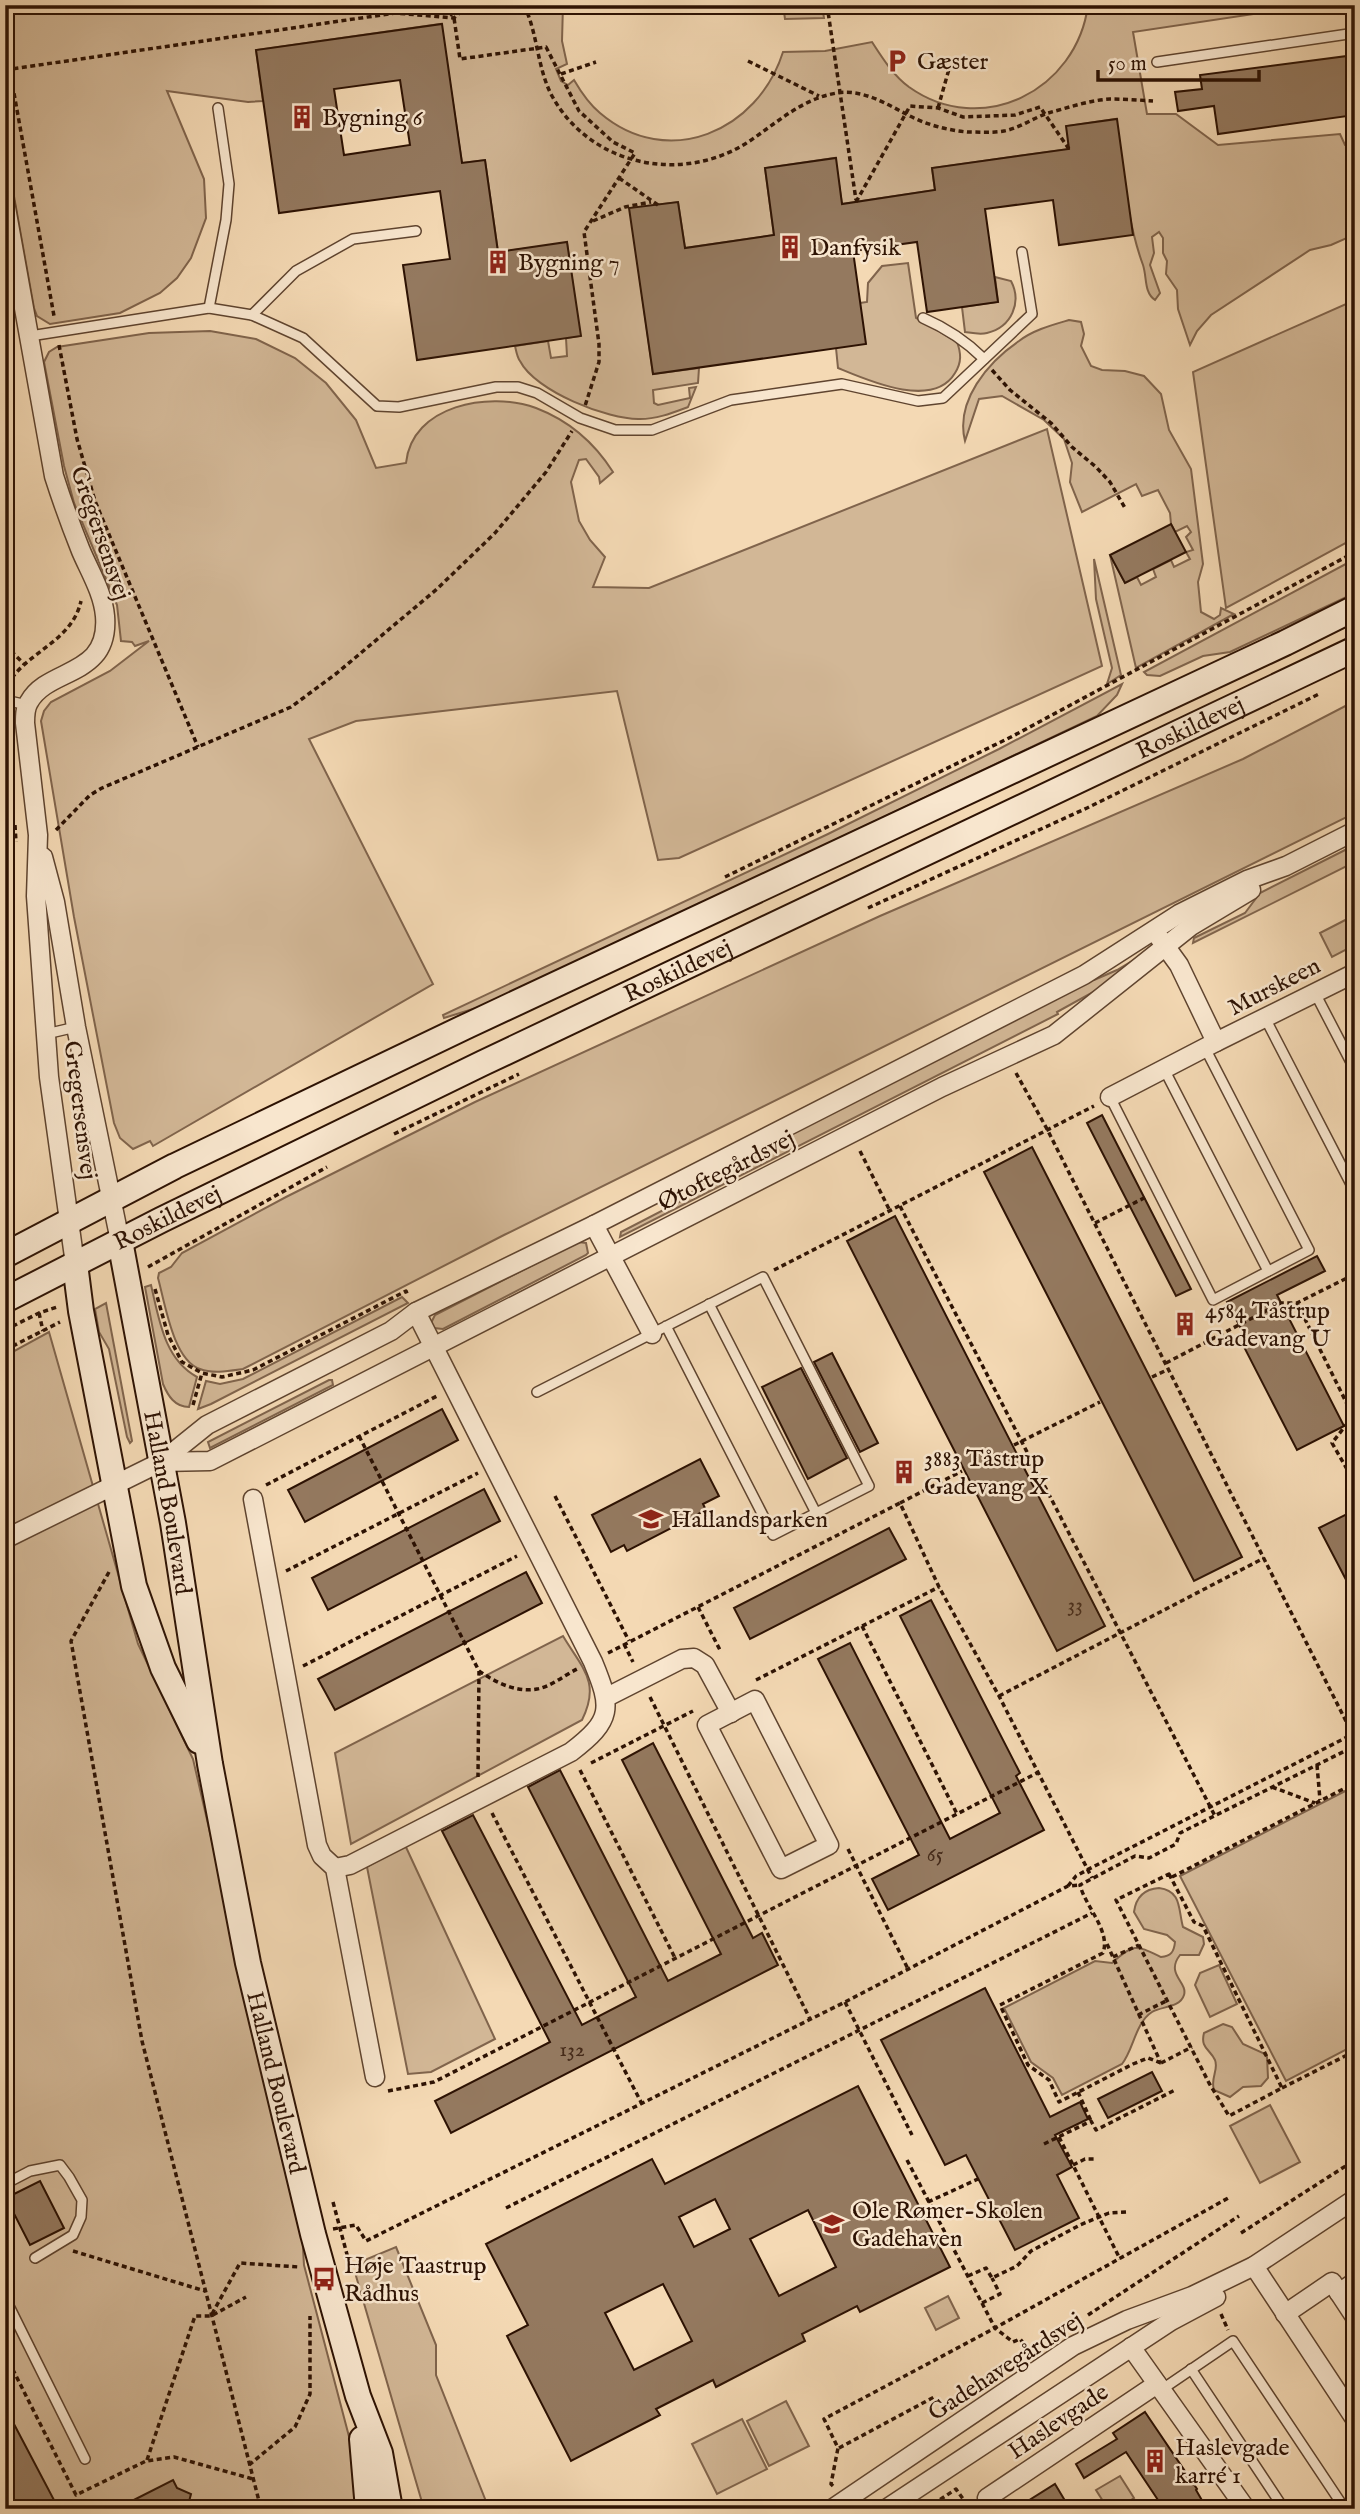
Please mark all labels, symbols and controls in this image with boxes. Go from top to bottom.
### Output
scale bar [1098,38,1258,82]
parking icon: Gæster [883,47,911,75]
place label: Gæster [917,47,989,78]
text: 50 m [1108,51,1147,78]
building icon: Bygning 6 [288,103,316,131]
place label: Bygning 6 [322,103,423,134]
building icon: Danfysik [776,233,804,261]
place label: Danfysik [810,233,901,264]
building icon: Bygning 7 [484,248,512,276]
place label: Bygning 7 [518,248,620,279]
street label: Gregersensvej [62,462,137,605]
street label: Roskildevej [1131,690,1250,768]
street label: Roskildevej [619,933,737,1011]
street label: Murskeen [1223,951,1326,1024]
street label: Gregersensvej [56,1039,103,1181]
street label: Øtoftegårdsvej [653,1124,800,1219]
street label: Roskildevej [109,1179,227,1259]
place label: 4584 Tåstrup Gadevang U [1205,1296,1331,1355]
building icon: 4584 Tåstrup Gadevang U [1171,1310,1199,1338]
street label: Halland Boulevard [135,1408,198,1597]
place label: 3883 Tåstrup Gadevang X [924,1444,1049,1503]
building icon: 3883 Tåstrup Gadevang X [890,1458,918,1486]
school or university icon: Hallandsparken [637,1505,665,1533]
place label: Hallandsparken [671,1505,828,1536]
house number: 33 [1067,1592,1083,1619]
house number: 65 [927,1842,944,1869]
street label: Halland Boulevard [238,1988,312,2177]
house number: 132 [559,2037,585,2064]
place label: Ole Rømer-Skolen Gadehaven [852,2196,1043,2255]
school or university icon: Ole Rømer-Skolen Gadehaven [818,2210,846,2238]
place label: Høje Taastrup Rådhus [344,2251,486,2310]
bus stop icon: Høje Taastrup Rådhus [310,2265,338,2293]
street label: Gadehavegårdsvej [923,2306,1089,2429]
street label: Haslevgade [1003,2377,1115,2467]
place label: Haslevgade karré 1 [1175,2433,1290,2492]
building icon: Haslevgade karré 1 [1141,2447,1169,2475]

